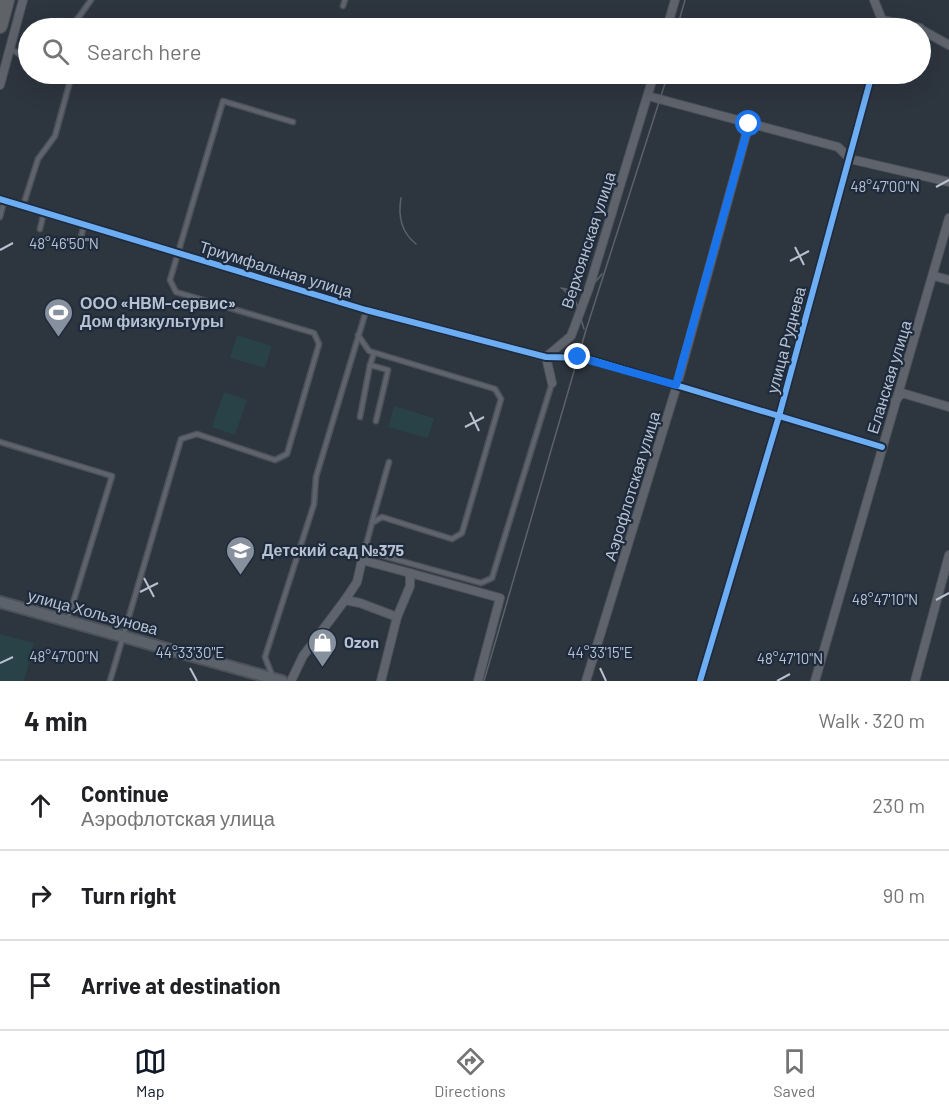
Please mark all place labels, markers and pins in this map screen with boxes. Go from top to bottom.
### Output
place label: ООО «НВМ-сервис» Дом физкультуры [80,293,236,330]
sports icon: ООО «НВМ-сервис» Дом физкультуры [43,296,75,338]
school or university icon: Детский сад №375 [225,534,257,576]
place label: Детский сад №375 [262,540,404,559]
shop icon: Ozon [307,626,339,668]
place label: Ozon [344,632,379,651]

